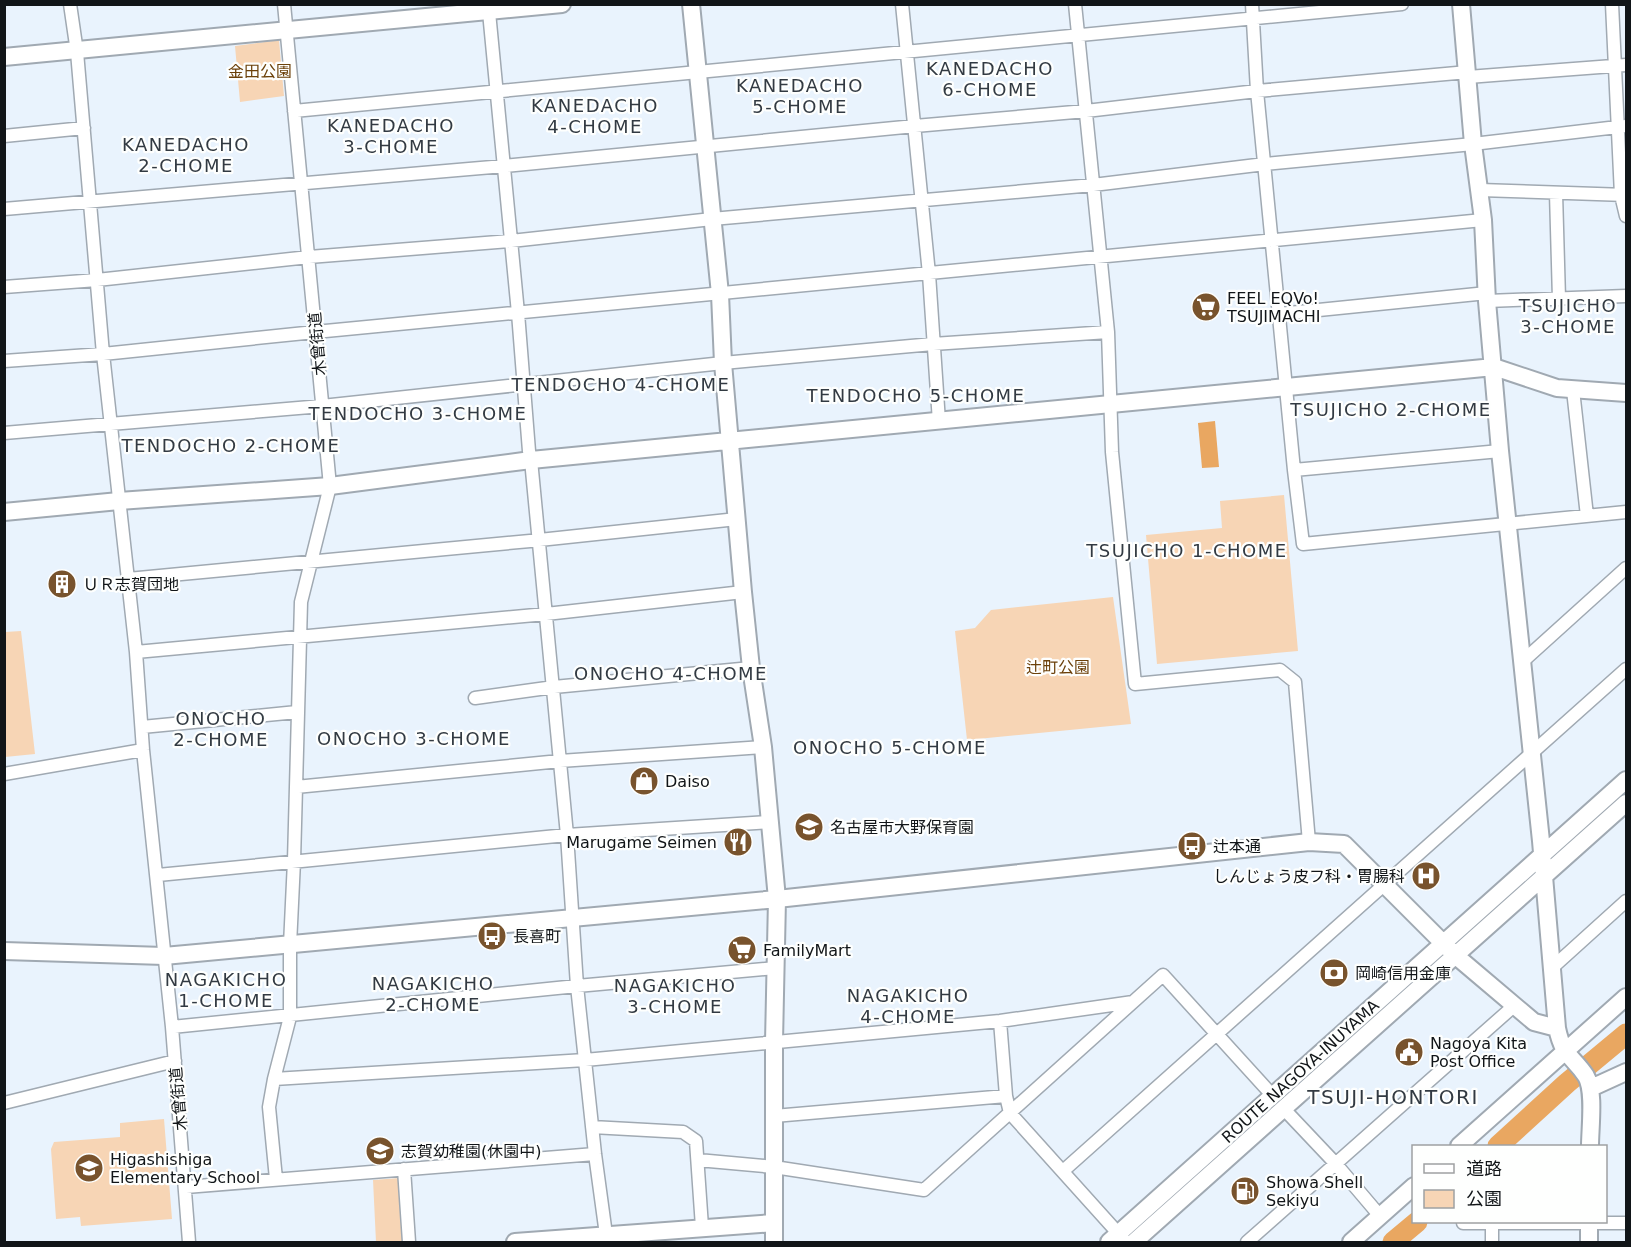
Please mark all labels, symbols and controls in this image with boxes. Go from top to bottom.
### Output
district label: KANEDACHO 6-CHOME [926,58,1054,100]
park label: 金田公園 [228,62,292,81]
district label: KANEDACHO 5-CHOME [736,75,864,117]
district label: KANEDACHO 4-CHOME [531,95,659,137]
district label: KANEDACHO 3-CHOME [327,115,455,157]
district label: KANEDACHO 2-CHOME [122,134,250,176]
place label: FEEL EQVo! TSUJIMACHI [1226,289,1320,326]
supermarket icon: FEEL EQVo! TSUJIMACHI [1190,291,1222,323]
district label: TSUJICHO 3-CHOME [1518,295,1617,337]
street label: 木曾街道 [305,311,330,377]
district label: TENDOCHO 4-CHOME [511,374,730,395]
district label: TENDOCHO 5-CHOME [806,385,1025,406]
district label: TSUJICHO 2-CHOME [1289,399,1492,420]
district label: TENDOCHO 3-CHOME [308,403,527,424]
district label: TENDOCHO 2-CHOME [121,435,340,456]
district label: TSUJICHO 1-CHOME [1085,540,1288,561]
building icon: ＵＲ志賀団地 [46,568,78,600]
place label: ＵＲ志賀団地 [83,575,179,594]
park label: 辻町公園 [1026,658,1090,677]
district label: ONOCHO 4-CHOME [574,663,768,684]
district label: ONOCHO 2-CHOME [173,708,269,750]
district label: ONOCHO 3-CHOME [317,728,511,749]
district label: ONOCHO 5-CHOME [793,737,987,758]
shop icon: Daiso [628,765,660,797]
place label: Daiso [665,772,710,791]
school or university icon: 名古屋市大野保育園 [793,811,825,843]
place label: 名古屋市大野保育園 [830,818,974,837]
restaurant icon: Marugame Seimen [722,826,754,858]
bus stop icon: 辻本通 [1176,830,1208,862]
place label: Marugame Seimen [566,833,717,852]
place label: 辻本通 [1213,837,1261,856]
hospital icon: しんじょう皮フ科・胃腸科 [1410,860,1442,892]
place label: しんじょう皮フ科・胃腸科 [1213,867,1405,886]
bus stop icon: 長喜町 [476,920,508,952]
place label: 長喜町 [513,927,561,946]
supermarket icon: FamilyMart [726,934,758,966]
place label: FamilyMart [763,941,851,960]
bank icon: 岡崎信用金庫 [1318,957,1350,989]
place label: 岡崎信用金庫 [1355,964,1451,983]
district label: NAGAKICHO 1-CHOME [165,969,287,1011]
district label: NAGAKICHO 2-CHOME [372,973,494,1015]
district label: NAGAKICHO 3-CHOME [614,975,736,1017]
district label: NAGAKICHO 4-CHOME [847,985,969,1027]
street label: ROUTE NAGOYA-INUYAMA [1218,996,1383,1147]
place label: Nagoya Kita Post Office [1430,1034,1527,1071]
public building icon: Nagoya Kita Post Office [1393,1036,1425,1068]
street label: 木曾街道 [166,1066,191,1132]
district label: TSUJI-HONTORI [1306,1085,1479,1109]
school or university icon: 志賀幼稚園(休園中) [364,1135,396,1167]
place label: 志賀幼稚園(休園中) [401,1142,542,1161]
legend [1412,1145,1607,1223]
place label: Higashishiga Elementary School [110,1150,260,1187]
school or university icon: Higashishiga Elementary School [73,1152,105,1184]
text: 道路 [1466,1158,1502,1179]
place label: Showa Shell Sekiyu [1266,1173,1363,1210]
fuel station icon: Showa Shell Sekiyu [1229,1175,1261,1207]
text: 公園 [1466,1188,1502,1209]

